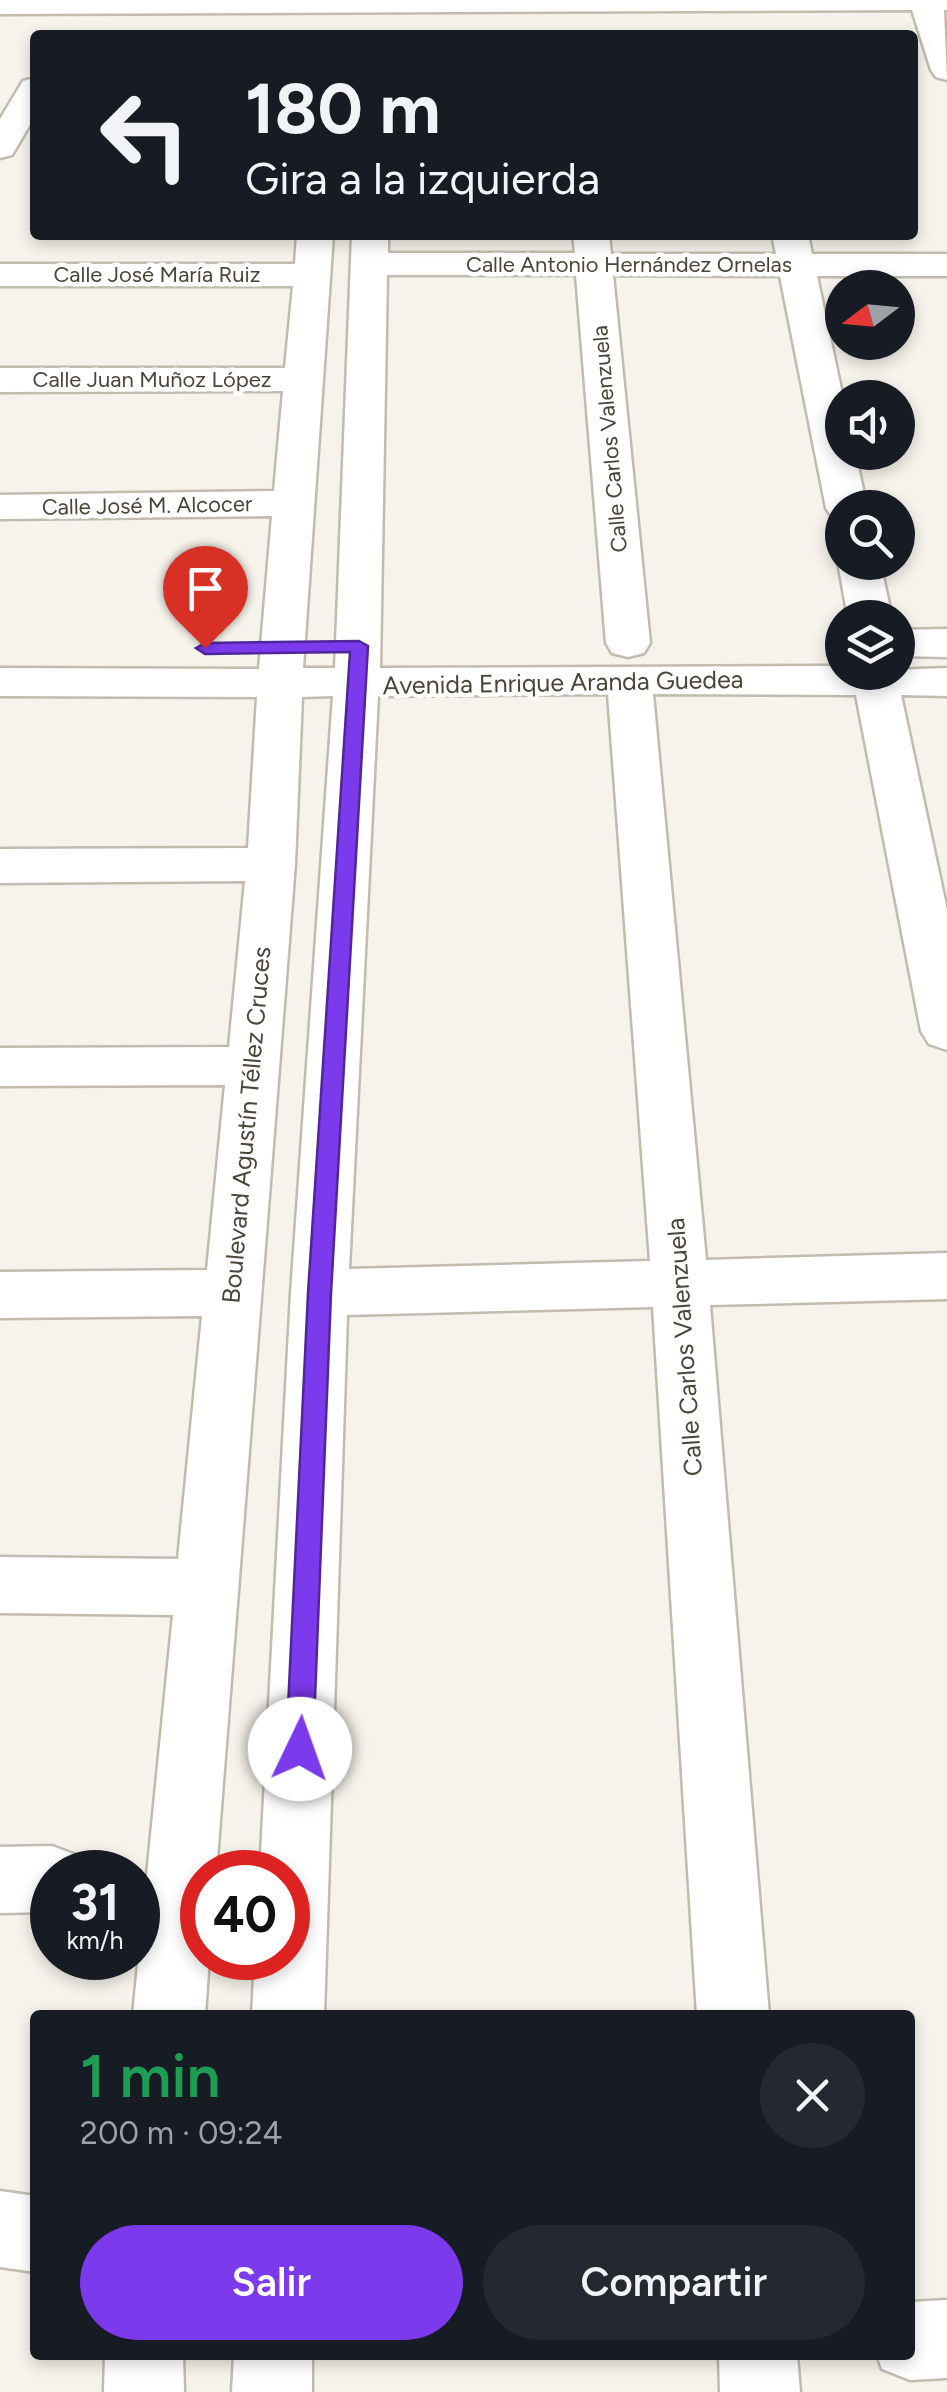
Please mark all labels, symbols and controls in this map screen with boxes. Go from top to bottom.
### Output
text: 180 m [245,66,440,151]
icon: left [80,70,210,200]
text: Gira a la izquierda [245,151,600,205]
street label: Calle Antonio Hernández Ornelas [466,251,792,278]
street label: Calle José María Ruiz [54,261,261,288]
north arrow [825,270,915,360]
map controls [825,270,915,690]
street label: Calle Carlos Valenzuela [586,324,633,554]
street label: Calle Juan Muñoz López [33,366,271,393]
button: sound [825,380,915,470]
street label: Calle José M. Alcocer [42,490,253,521]
button: search [825,490,915,580]
pin [163,546,248,649]
icon: arrive [178,561,233,616]
button: layers [825,600,915,690]
street label: Avenida Enrique Aranda Guedea [382,664,744,700]
street label: Boulevard Agustín Téllez Cruces [215,945,277,1305]
street label: Calle Carlos Valenzuela [660,1217,708,1477]
position arrow [248,1697,352,1801]
speed limit sign: 40 [180,1850,310,1980]
text: 31 [71,1872,119,1933]
text: km/h [66,1925,124,1955]
text: 1 min [80,2040,220,2112]
button: close [760,2043,865,2148]
text: 200 m · 09:24 [80,2114,282,2152]
button: Salir [80,2225,463,2340]
button: Compartir [483,2225,865,2340]

